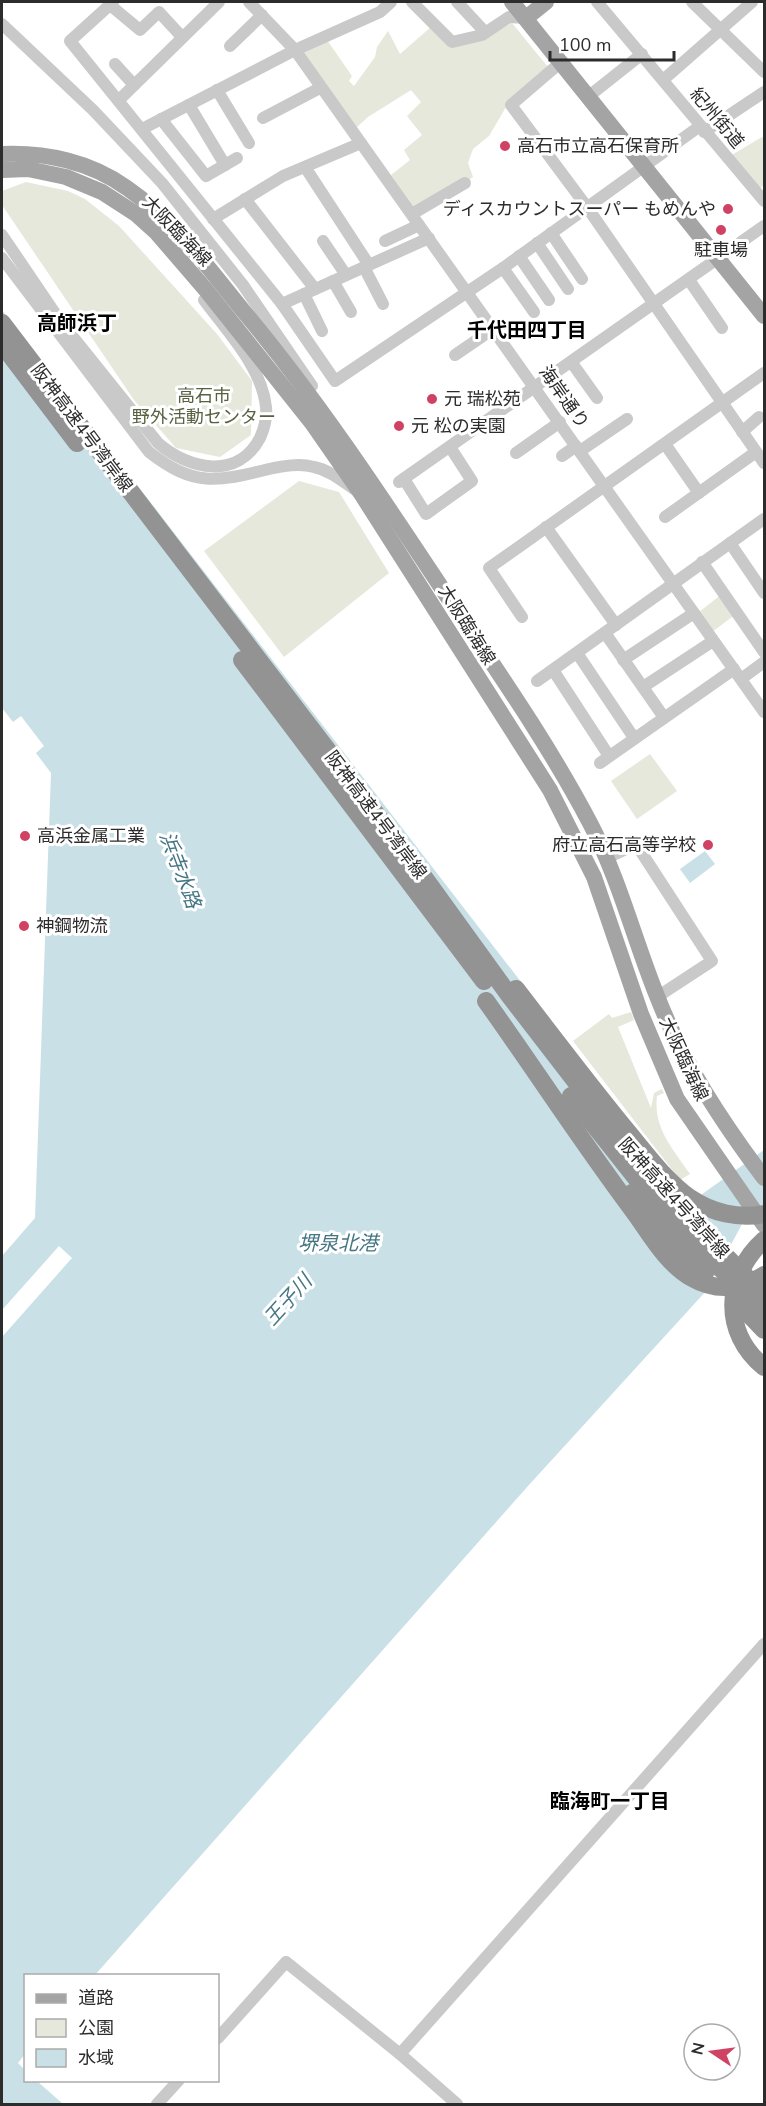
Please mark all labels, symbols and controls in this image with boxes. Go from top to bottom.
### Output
scale bar [550,24,674,62]
text: 100 m [559,33,611,57]
street label: 紀州街道 [685,83,749,153]
place label: 高石市立高石保育所 [517,134,679,158]
marker: 高石市立高石保育所 [498,139,512,153]
street label: 大阪臨海線 [137,190,217,272]
place label: ディスカウントスーパー もめんや [443,197,716,221]
marker: ディスカウントスーパー もめんや [721,202,735,216]
marker: 駐車場 [714,223,728,237]
place label: 駐車場 [694,238,748,262]
district label: 高師浜丁 [37,310,117,337]
district label: 千代田四丁目 [467,317,587,344]
street label: 阪神高速4号湾岸線 [26,359,138,497]
street label: 海岸通り [534,361,594,433]
park label: 高石市 野外活動センター [132,384,276,429]
place label: 元 瑞松苑 [444,387,521,411]
marker: 元 瑞松苑 [425,392,439,406]
place label: 元 松の実園 [411,414,506,438]
marker: 元 松の実園 [392,419,406,433]
street label: 大阪臨海線 [433,580,501,670]
street label: 阪神高速4号湾岸線 [320,746,432,884]
place label: 高浜金属工業 [37,824,145,848]
water label: 浜寺水路 [153,828,208,914]
marker: 高浜金属工業 [18,829,32,843]
place label: 府立高石高等学校 [552,833,696,857]
marker: 府立高石高等学校 [701,838,715,852]
place label: 神鋼物流 [36,914,108,938]
marker: 神鋼物流 [17,919,31,933]
street label: 大阪臨海線 [654,1013,714,1105]
street label: 阪神高速4号湾岸線 [613,1132,735,1264]
water label: 堺泉北港 [298,1230,381,1257]
water label: 王子川 [258,1267,319,1331]
district label: 臨海町一丁目 [550,1788,670,1815]
legend [24,1974,219,2082]
text: 道路 [78,1986,114,2010]
text: 公園 [78,2016,114,2040]
north arrow [682,2022,742,2082]
text: N [686,2041,710,2057]
text: 水域 [78,2046,114,2070]

